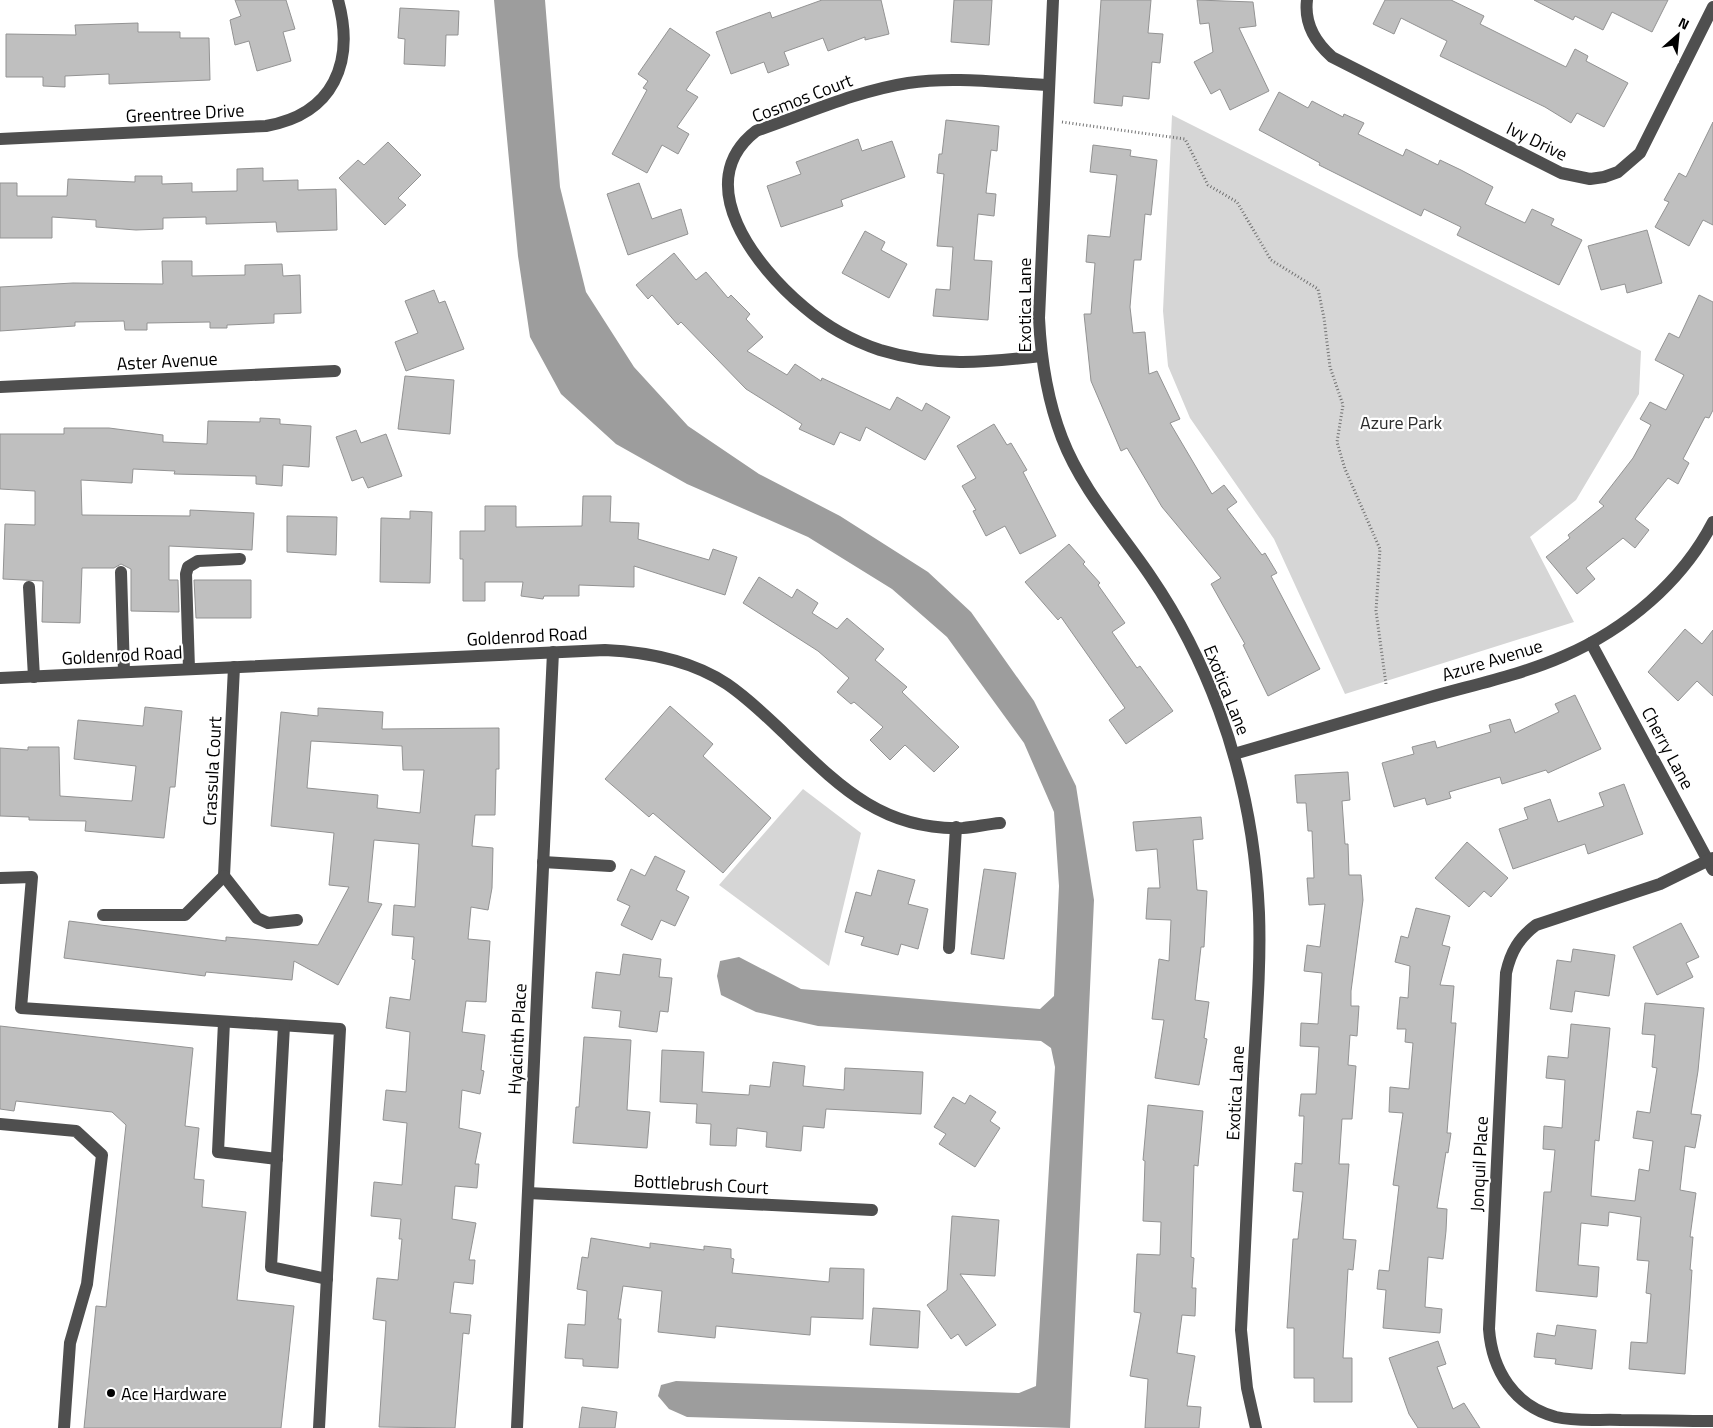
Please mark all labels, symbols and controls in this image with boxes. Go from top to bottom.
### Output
north arrow [1653,10,1703,60]
text: N [1675,11,1693,35]
street label: Cosmos Court [748,66,857,130]
street label: Greentree Drive [125,96,245,130]
street label: Ivy Drive [1502,115,1572,167]
street label: Exotica Lane [1011,258,1038,352]
street label: Aster Avenue [116,345,218,377]
park label: Azure Park [1360,409,1442,436]
street label: Goldenrod Road [466,619,588,653]
street label: Azure Avenue [1438,632,1546,688]
street label: Goldenrod Road [61,638,183,672]
street label: Exotica Lane [1197,641,1257,739]
street label: Cherry Lane [1635,702,1701,794]
street label: Crassula Court [196,715,228,826]
street label: Hyacinth Place [501,983,533,1095]
street label: Exotica Lane [1219,1045,1251,1141]
street label: Jonquil Place [1463,1115,1495,1213]
street label: Bottlebrush Court [633,1167,770,1201]
place label: Ace Hardware [121,1380,227,1407]
marker: Ace Hardware [105,1387,117,1399]

